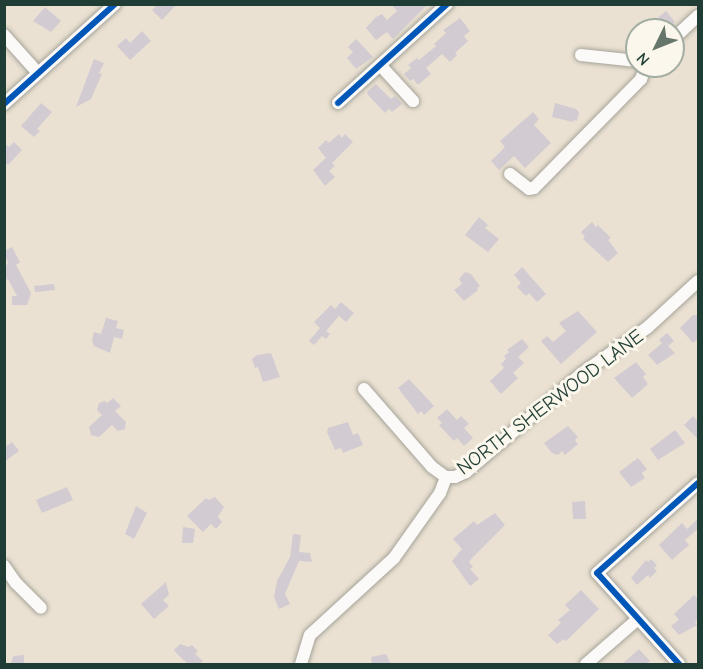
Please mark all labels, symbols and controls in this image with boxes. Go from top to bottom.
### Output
north arrow [625,18,685,78]
text: N [633,49,653,69]
street label: NORTH SHERWOOD LANE [452,324,648,480]

